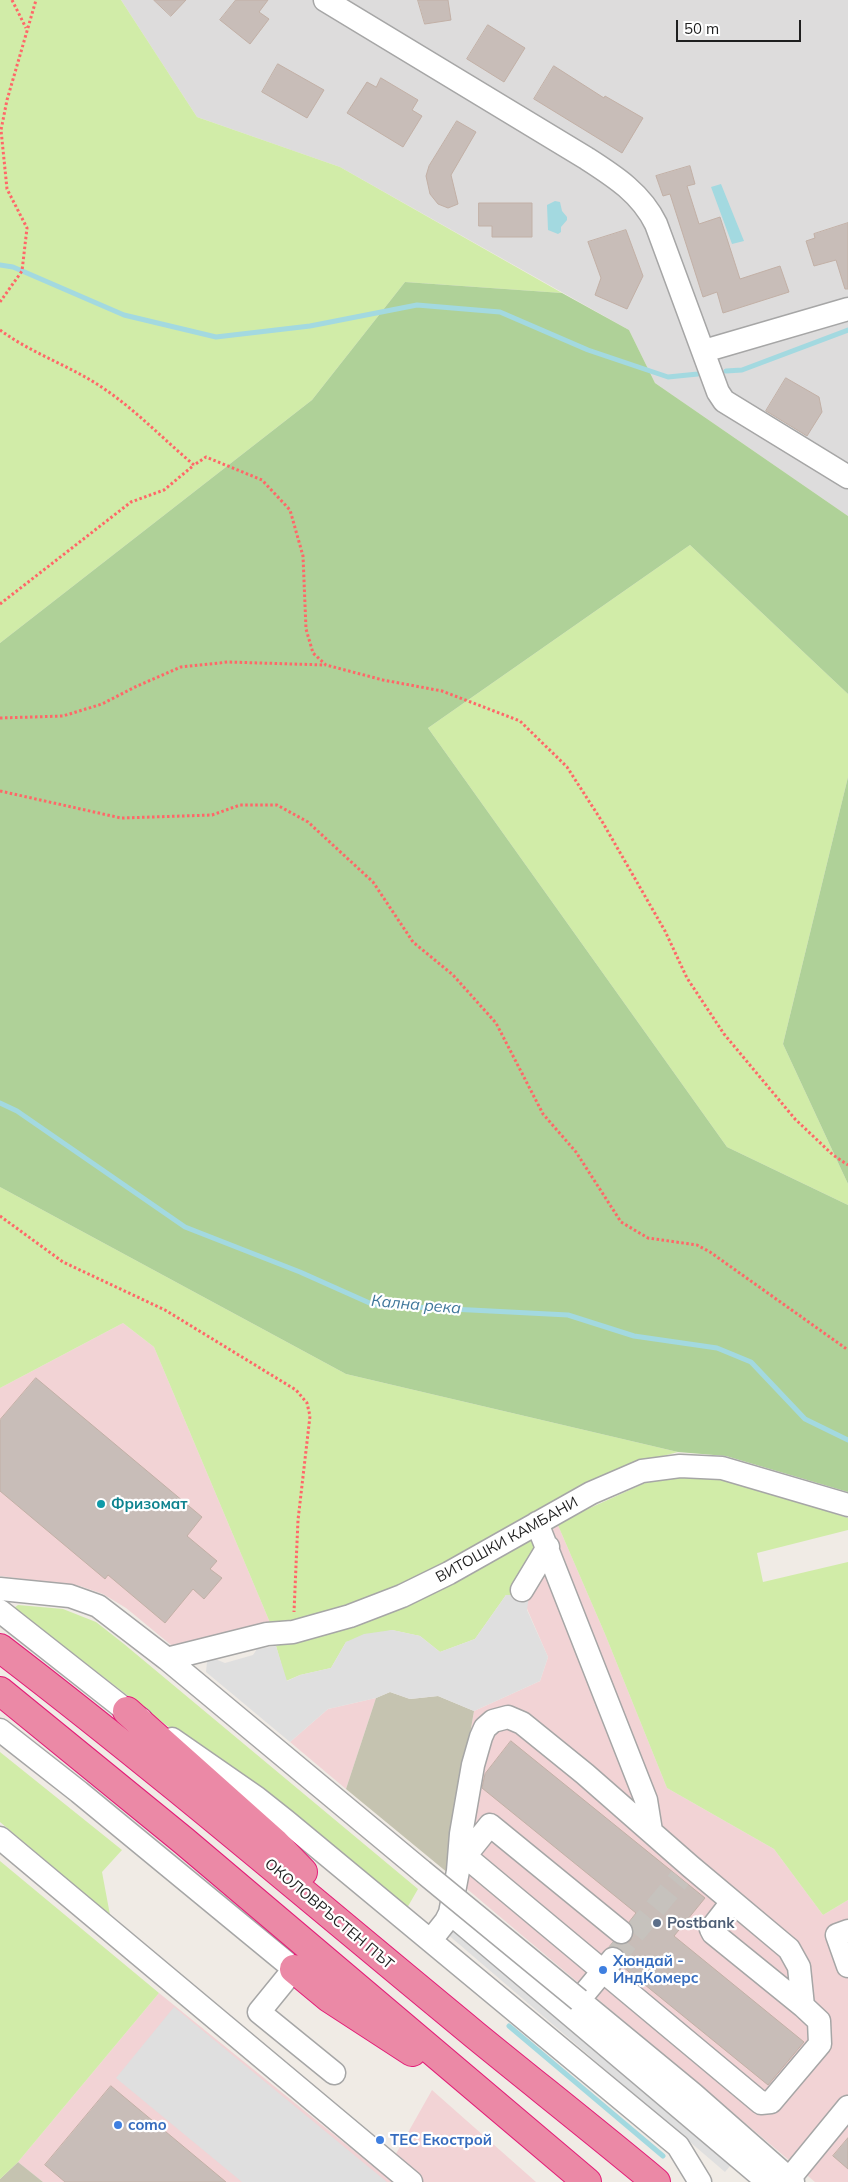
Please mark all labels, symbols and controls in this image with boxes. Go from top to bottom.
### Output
scale bar [678,10,803,42]
text: 50 m [684,19,719,38]
water label: Кална река [370,1292,462,1318]
street label: ВИТОШКИ КАМБАНИ [433,1493,581,1587]
place label: Фризомат [111,1495,188,1513]
marker: Фризомат [95,1498,107,1510]
street label: ОКОЛОВРЪСТЕН ПЪТ [261,1855,397,1973]
place label: Postbank [667,1914,735,1932]
marker: Postbank [651,1917,663,1929]
place label: Хюндай - ИндКомерс [613,1952,699,1987]
marker: Хюндай - ИндКомерс [597,1964,609,1976]
place label: como [128,2116,167,2134]
marker: como [112,2119,124,2131]
place label: ТЕС Екострой [390,2131,492,2149]
marker: ТЕС Екострой [374,2134,386,2146]

